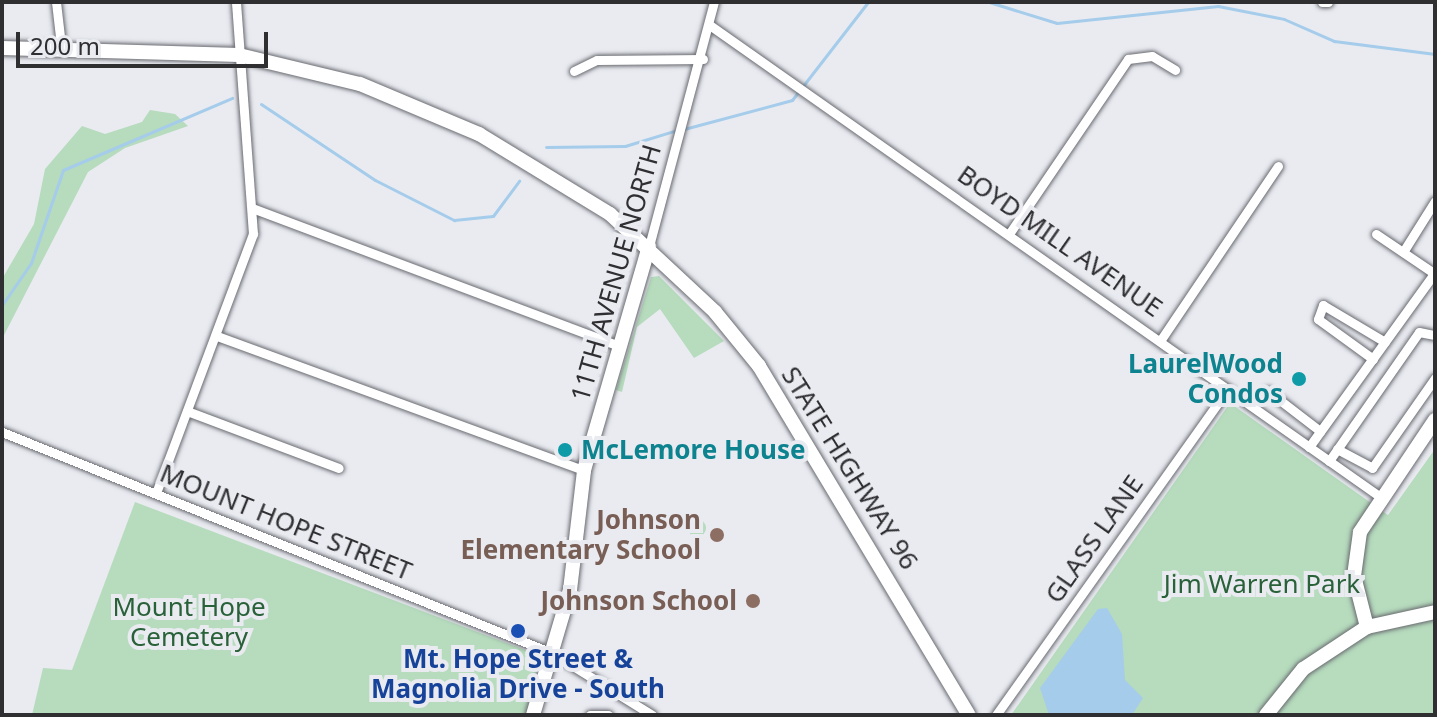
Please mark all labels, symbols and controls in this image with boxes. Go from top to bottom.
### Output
scale bar [20,16,272,66]
text: 200 m [30,29,100,62]
street label: 11TH AVENUE NORTH [564,141,668,405]
street label: BOYD MILL AVENUE [952,159,1168,323]
place label: LaurelWood Condos [1128,348,1283,410]
street label: STATE HIGHWAY 96 [775,361,925,575]
marker: LaurelWood Condos [1290,370,1308,388]
place label: McLemore House [581,434,806,466]
marker: McLemore House [556,441,574,459]
street label: MOUNT HOPE STREET [156,457,416,587]
street label: GLASS LANE [1039,469,1149,609]
place label: Johnson Elementary School [460,504,701,566]
marker: Johnson Elementary School [708,526,726,544]
park label: Jim Warren Park [1164,568,1360,600]
place label: Johnson School [540,585,737,617]
park label: Mount Hope Cemetery [112,591,266,652]
marker: Johnson School [744,592,762,610]
marker: Mt. Hope Street & Magnolia Drive - South [509,622,527,640]
place label: Mt. Hope Street & Magnolia Drive - South [371,643,665,704]

